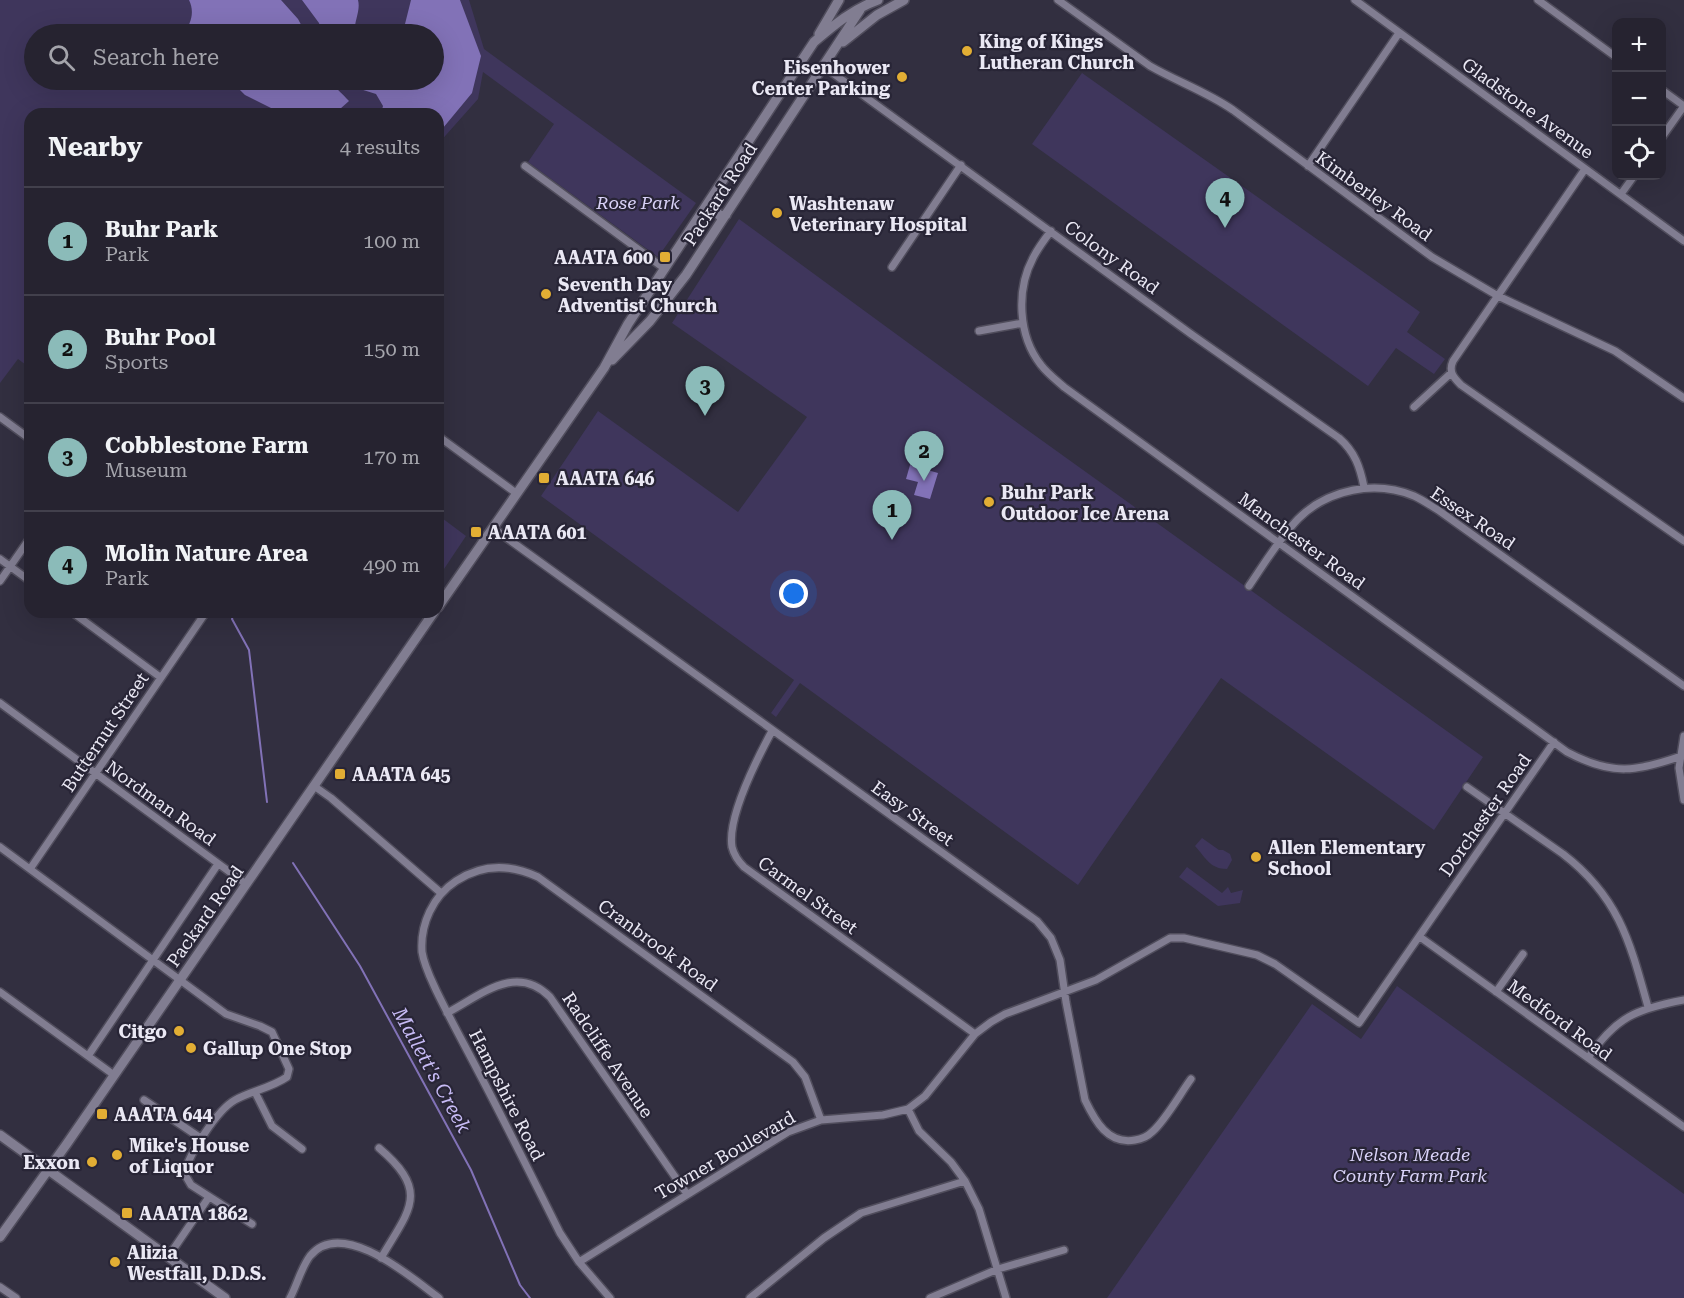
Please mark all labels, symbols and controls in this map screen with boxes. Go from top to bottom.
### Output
map controls [1612,18,1666,180]
button: + [1612,18,1666,72]
search box [24,24,444,90]
place label: King of Kings Lutheran Church [979,31,1134,73]
icon: search [45,41,78,74]
marker: King of Kings Lutheran Church [960,44,974,58]
text: Search here [93,45,219,70]
street label: Gladstone Avenue [1458,53,1598,163]
place label: Eisenhower Center Parking [752,57,891,99]
marker: Eisenhower Center Parking [895,70,909,84]
button: − [1612,72,1666,126]
button: locate [1612,126,1666,180]
text: Nearby [48,132,142,162]
text: 4 results [340,135,420,159]
street label: Packard Road [679,138,761,250]
street label: Kimberley Road [1312,147,1437,245]
pin: 4 [1206,178,1244,228]
park label: Rose Park [595,192,680,213]
place label: Washtenaw Veterinary Hospital [789,193,967,235]
marker: Washtenaw Veterinary Hospital [770,206,784,220]
street label: Colony Road [1061,216,1164,299]
text: Buhr Park [105,217,218,242]
text: 1 [62,229,73,253]
text: 100 m [363,229,420,253]
text: Park [105,242,149,266]
place label: AAATA 600 [554,247,653,268]
marker: AAATA 600 [658,250,672,264]
place label: Seventh Day Adventist Church [558,274,717,316]
marker: Seventh Day Adventist Church [539,287,553,301]
text: Buhr Pool [105,325,216,350]
text: 2 [62,337,73,361]
text: 150 m [363,337,420,361]
text: Sports [105,350,168,374]
pin: 3 [686,366,724,416]
pin: 2 [904,432,944,481]
text: Cobblestone Farm [105,433,308,458]
text: 3 [62,445,73,469]
text: 170 m [363,445,420,469]
text: Museum [105,458,188,482]
place label: AAATA 646 [556,468,655,489]
marker: AAATA 646 [537,471,551,485]
place label: Buhr Park Outdoor Ice Arena [1001,482,1170,524]
street label: Essex Road [1427,482,1520,554]
street label: Manchester Road [1235,488,1370,594]
pin: 1 [872,490,912,540]
marker: Buhr Park Outdoor Ice Arena [982,495,996,509]
place label: AAATA 601 [488,522,587,543]
marker: AAATA 601 [469,525,483,539]
text: Molin Nature Area [105,541,308,566]
text: 4 [62,553,73,577]
text: 490 m [363,553,420,577]
text: Park [105,566,149,590]
your location [779,579,808,608]
street label: Butternut Street [57,668,153,796]
street label: Dorchester Road [1435,749,1535,880]
street label: Nordman Road [102,756,220,850]
place label: AAATA 645 [352,764,451,785]
marker: AAATA 645 [333,767,347,781]
street label: Easy Street [868,776,958,850]
place label: Allen Elementary School [1268,837,1426,879]
marker: Allen Elementary School [1249,850,1263,864]
street label: Carmel Street [754,852,862,938]
street label: Packard Road [162,861,248,971]
street label: Cranbrook Road [594,895,722,996]
street label: Medford Road [1504,975,1617,1065]
street label: Radcliffe Avenue [558,988,658,1122]
water label: Mallett's Creek [387,1002,476,1137]
place label: Citgo [119,1021,167,1042]
marker: Citgo [172,1024,186,1038]
street label: Hampshire Road [465,1026,549,1165]
place label: Gallup One Stop [203,1038,352,1059]
marker: Gallup One Stop [184,1041,198,1055]
place label: AAATA 644 [114,1104,213,1125]
street label: Towner Boulevard [651,1106,799,1204]
marker: AAATA 644 [95,1107,109,1121]
place label: Mike's House of Liquor [129,1135,250,1177]
park label: Nelson Meade County Farm Park [1333,1144,1487,1186]
marker: Mike's House of Liquor [110,1148,124,1162]
place label: Exxon [23,1152,80,1173]
marker: Exxon [85,1155,99,1169]
place label: AAATA 1862 [139,1203,248,1224]
marker: AAATA 1862 [120,1206,134,1220]
place label: Alizia Westfall, D.D.S. [127,1242,267,1284]
marker: Alizia Westfall, D.D.S. [108,1255,122,1269]

